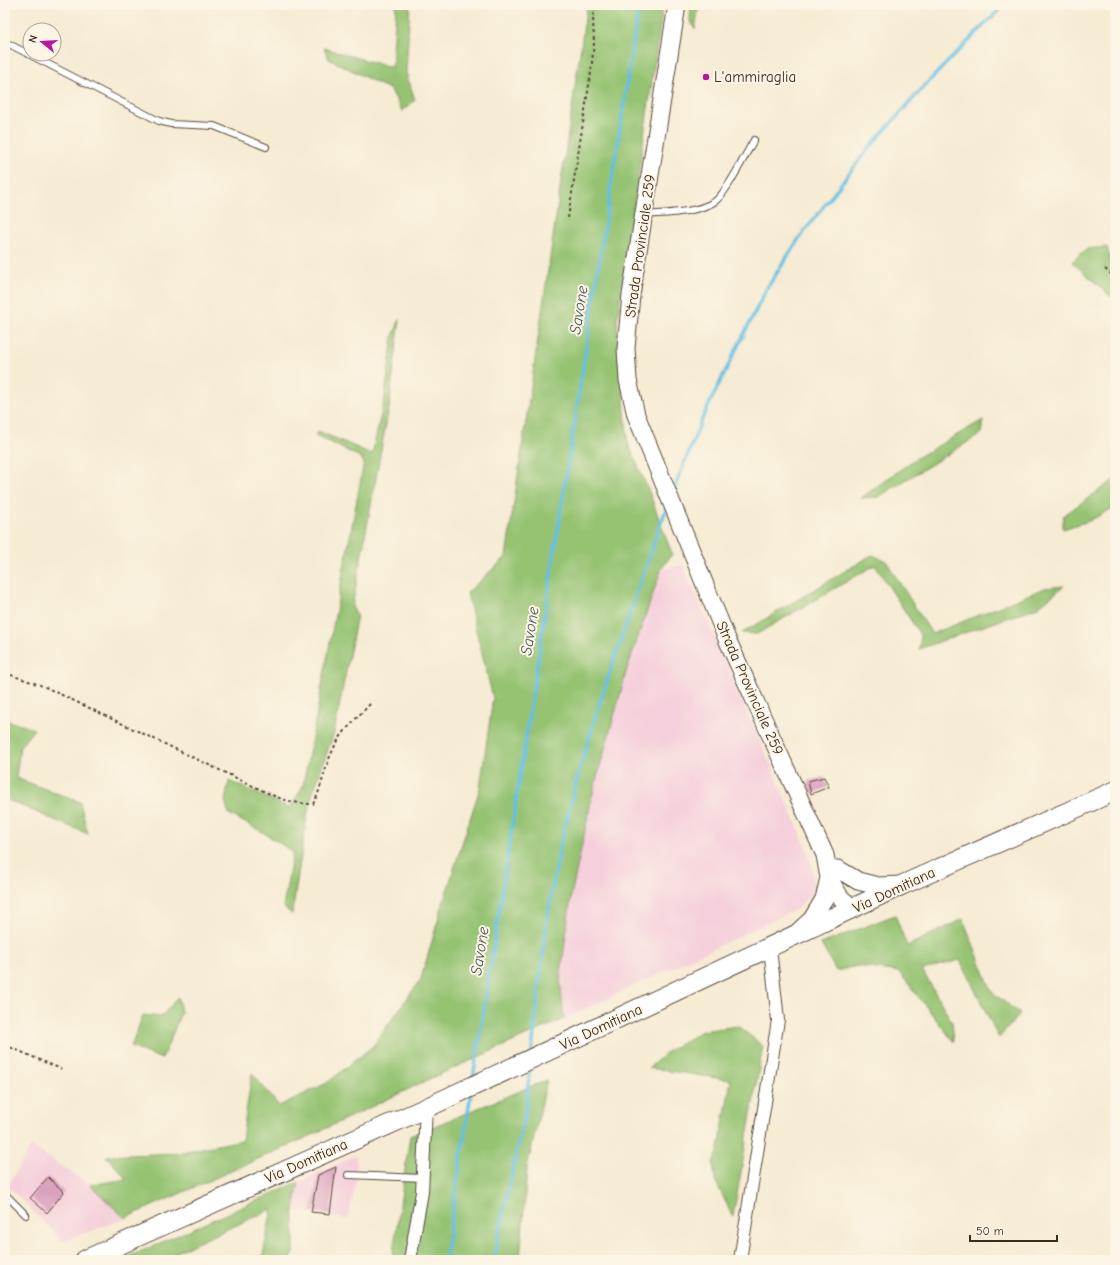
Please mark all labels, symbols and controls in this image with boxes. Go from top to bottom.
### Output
north arrow [22,22,62,62]
text: N [26,34,40,44]
place label: L'ammiraglia [714,68,796,86]
marker: L'ammiraglia [701,72,711,82]
street label: Strada Provinciale 259 [621,173,659,319]
water label: Savone [566,284,592,336]
water label: Savone [517,605,543,657]
street label: Strada Provinciale 259 [712,618,788,758]
street label: Via Domitiana [850,863,938,917]
water label: Savone [467,925,493,977]
street label: Via Domitiana [557,1000,645,1054]
street label: Via Domitiana [262,1135,350,1187]
scale bar [970,1217,1057,1243]
text: 50 m [976,1224,1004,1238]

